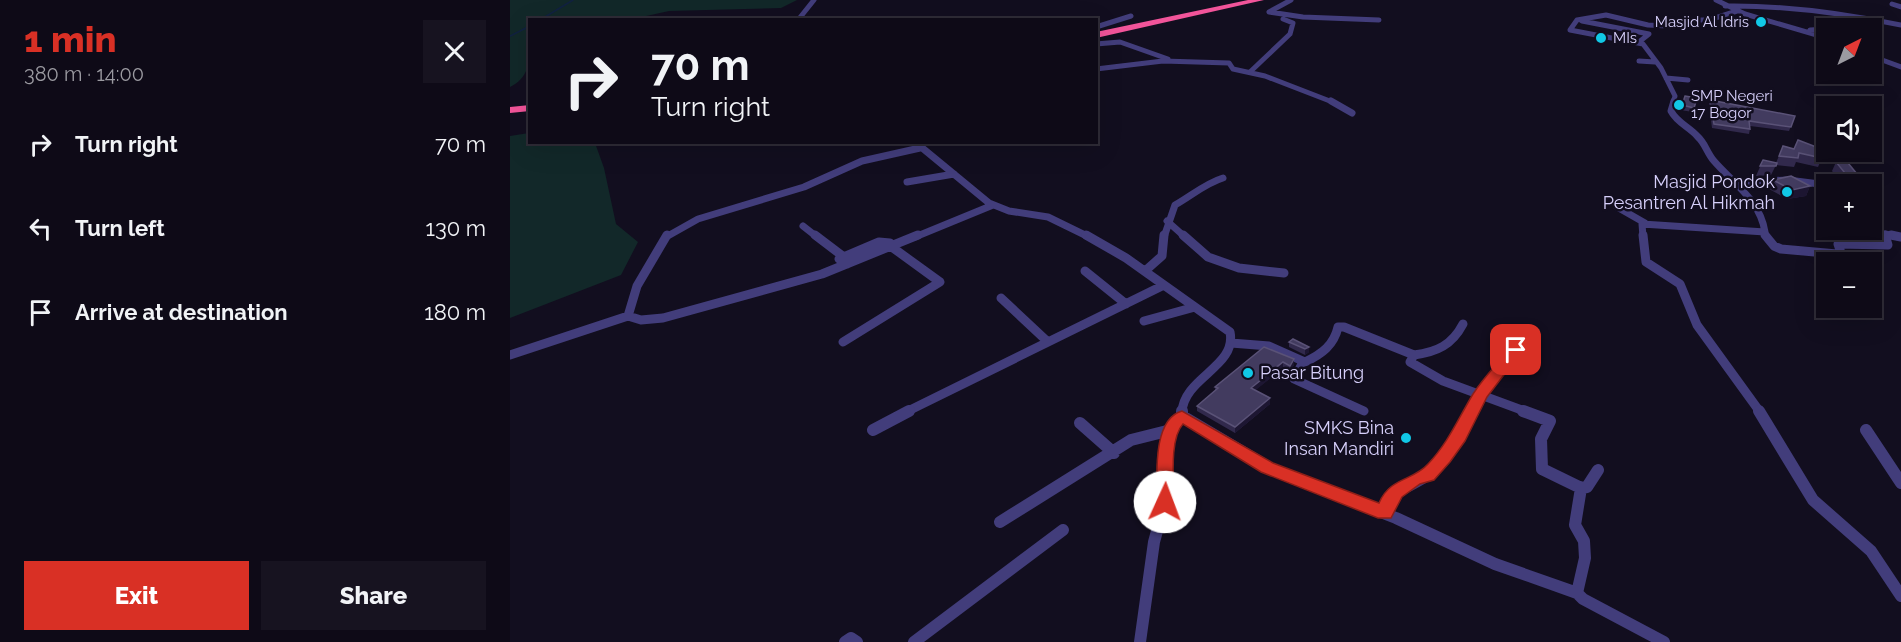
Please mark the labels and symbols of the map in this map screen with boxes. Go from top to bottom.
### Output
place label: Masjid Al Idris [1655,13,1749,31]
marker: Masjid Al Idris [1754,15,1768,29]
north arrow [1816,18,1882,84]
place label: MIs [1613,29,1637,47]
marker: MIs [1594,31,1608,45]
place label: SMP Negeri 17 Bogor [1691,87,1773,122]
marker: SMP Negeri 17 Bogor [1672,98,1686,112]
place label: Masjid Pondok Pesantren Al Hikmah [1603,171,1775,213]
marker: Masjid Pondok Pesantren Al Hikmah [1780,185,1794,199]
pin [1490,324,1541,375]
place label: Pasar Bitung [1260,362,1364,383]
marker: Pasar Bitung [1241,366,1255,380]
place label: SMKS Bina Insan Mandiri [1284,417,1394,459]
marker: SMKS Bina Insan Mandiri [1399,431,1413,445]
position arrow [1133,470,1197,534]

